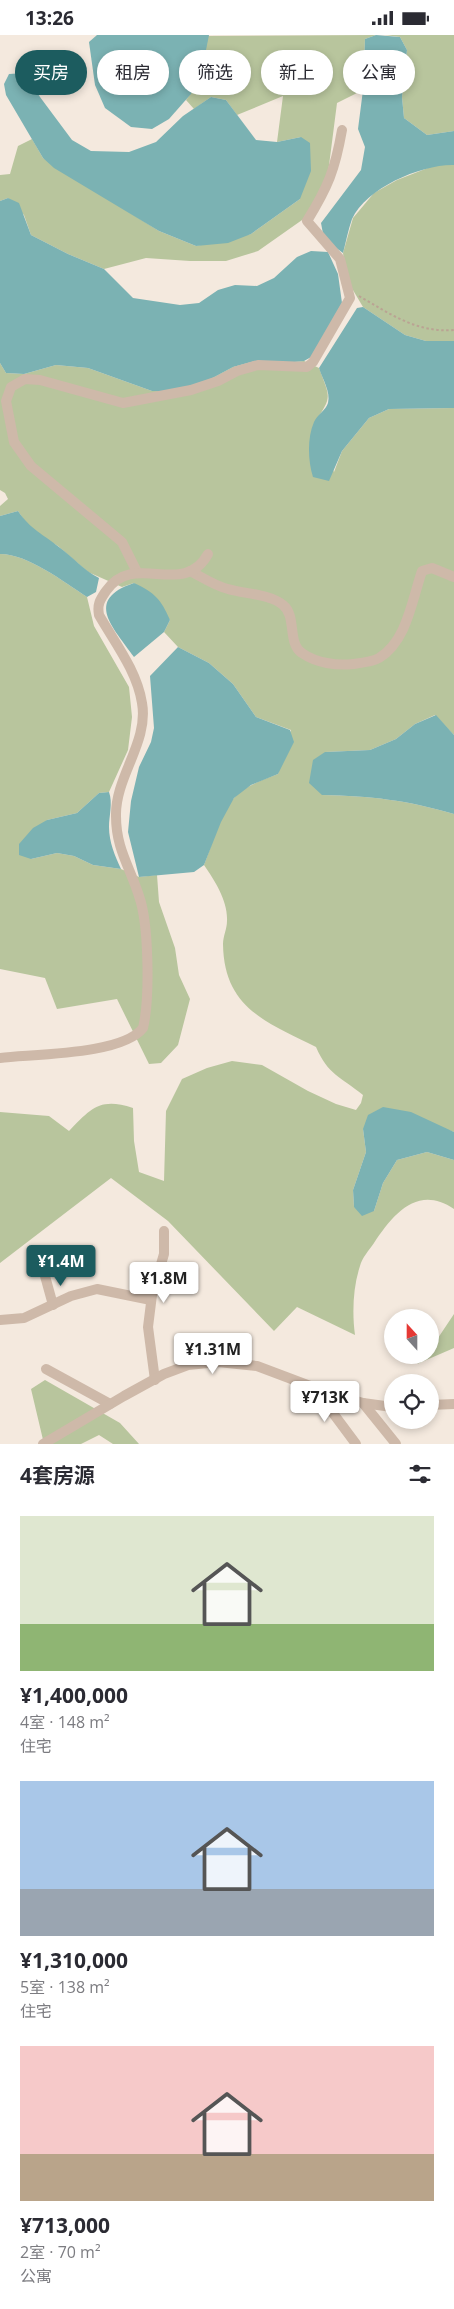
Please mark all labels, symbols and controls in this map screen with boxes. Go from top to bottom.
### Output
text: 13:26 [25,5,74,31]
chip: 买房 [15,50,87,95]
chip: 租房 [97,50,169,95]
chip: 筛选 [179,50,251,95]
chip: 新上 [261,50,333,95]
chip: 公寓 [343,50,415,95]
pin: ¥1.4M [26,1245,96,1287]
text: ¥1.4M [37,1250,85,1272]
pin: ¥1.8M [129,1261,199,1304]
text: ¥1.8M [140,1267,188,1289]
north arrow [384,1309,439,1364]
map controls [384,1309,439,1429]
pin: ¥1.31M [172,1333,254,1375]
text: ¥1.31M [185,1338,241,1360]
button: locate [384,1374,439,1429]
pin: ¥713K [290,1381,360,1423]
text: ¥713K [301,1386,349,1408]
icon: filters [406,1460,434,1488]
text: 4套房源 [20,1461,95,1489]
icon: home [182,1549,272,1639]
text: ¥1,400,000 [20,1681,128,1709]
text: 4室 · 148 m² [20,1711,110,1733]
text: 住宅 [20,1735,52,1757]
icon: home [182,1814,272,1904]
text: ¥1,310,000 [20,1946,128,1974]
text: 5室 · 138 m² [20,1976,110,1998]
text: 住宅 [20,2000,52,2022]
icon: home [182,2079,272,2169]
text: ¥713,000 [20,2211,110,2239]
text: 2室 · 70 m² [20,2241,101,2263]
text: 公寓 [20,2265,52,2287]

